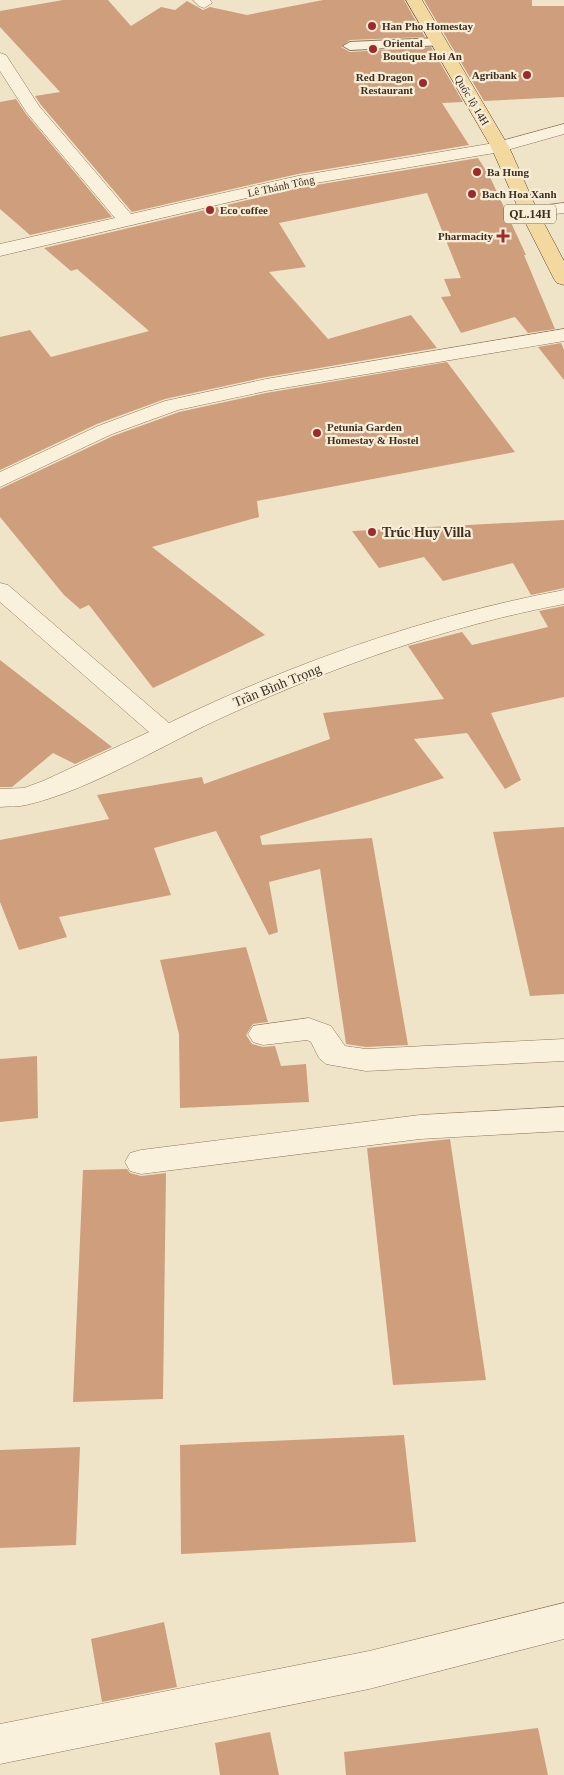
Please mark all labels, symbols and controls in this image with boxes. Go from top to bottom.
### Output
marker: Han Pho Homestay [366,20,378,32]
place label: Han Pho Homestay [382,20,474,32]
place label: Oriental Boutique Hoi An [383,37,462,62]
marker: Oriental Boutique Hoi An [367,43,379,55]
place label: Agribank [472,69,518,81]
marker: Agribank [521,69,533,81]
place label: Red Dragon Restaurant [356,71,413,96]
street label: Quốc lộ 14H [452,73,492,127]
marker: Red Dragon Restaurant [417,77,429,89]
marker: Ba Hung [471,166,483,178]
place label: Ba Hung [487,166,529,178]
street label: Lê Thánh Tông [246,173,316,199]
marker: Bach Hoa Xanh [466,188,478,200]
place label: Bach Hoa Xanh [482,188,557,200]
marker: Eco coffee [204,204,216,216]
place label: Eco coffee [220,204,268,216]
road number: QL.14H [504,204,556,223]
place label: Pharmacity [438,230,493,242]
marker: Pharmacity [497,230,509,242]
place label: Petunia Garden Homestay & Hostel [327,421,419,446]
marker: Petunia Garden Homestay & Hostel [311,427,323,439]
place label: Trúc Huy Villa [382,525,471,540]
marker: Trúc Huy Villa [366,526,378,538]
street label: Trần Bình Trọng [231,661,323,710]

